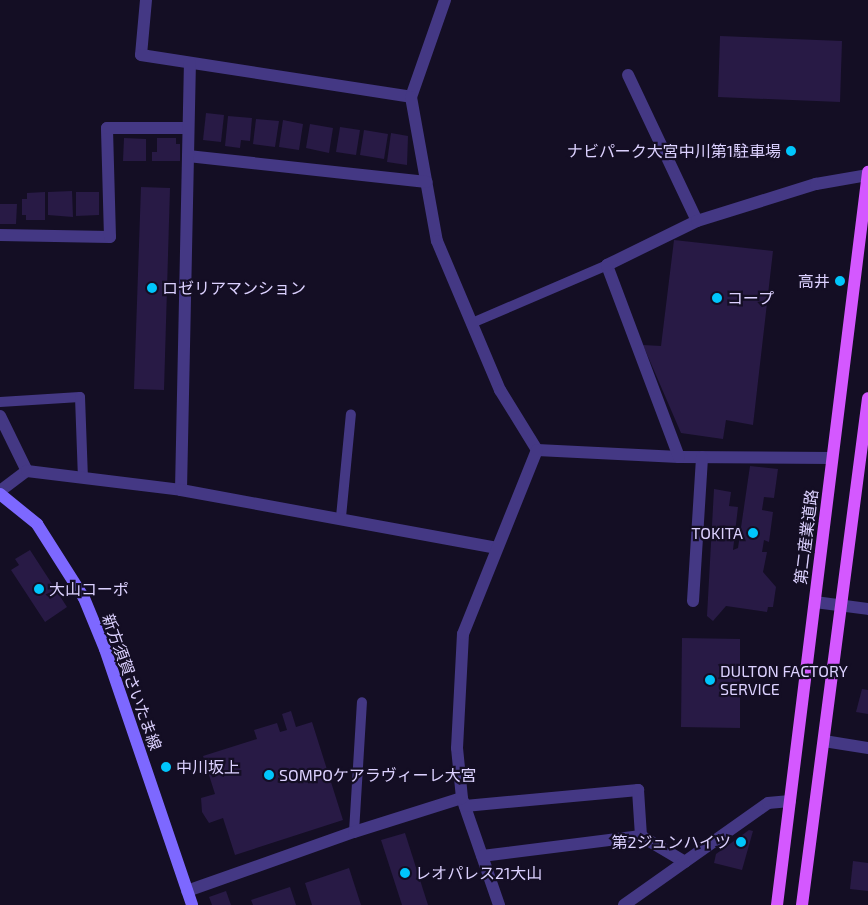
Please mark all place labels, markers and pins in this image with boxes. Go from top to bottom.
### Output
place label: ナビパーク大宮中川第1駐車場 [567,141,781,161]
marker: ナビパーク大宮中川第1駐車場 [785,145,797,157]
place label: 高井 [798,271,830,291]
marker: 高井 [834,275,846,287]
place label: ロゼリアマンション [162,278,306,298]
marker: ロゼリアマンション [146,282,158,294]
place label: コープ [727,288,775,308]
marker: コープ [711,292,723,304]
place label: TOKITA [691,523,743,543]
marker: TOKITA [747,527,759,539]
place label: 大山コーポ [49,579,129,599]
marker: 大山コーポ [33,583,45,595]
place label: DULTON FACTORY SERVICE [720,661,848,699]
marker: DULTON FACTORY SERVICE [704,674,716,686]
place label: 中川坂上 [176,757,240,777]
marker: 中川坂上 [160,761,172,773]
place label: SOMPOケアラヴィーレ大宮 [279,765,477,785]
marker: SOMPOケアラヴィーレ大宮 [263,769,275,781]
place label: 第2ジュンハイツ [610,832,731,852]
marker: 第2ジュンハイツ [735,836,747,848]
place label: レオパレス21大山 [415,863,542,883]
marker: レオパレス21大山 [399,867,411,879]

